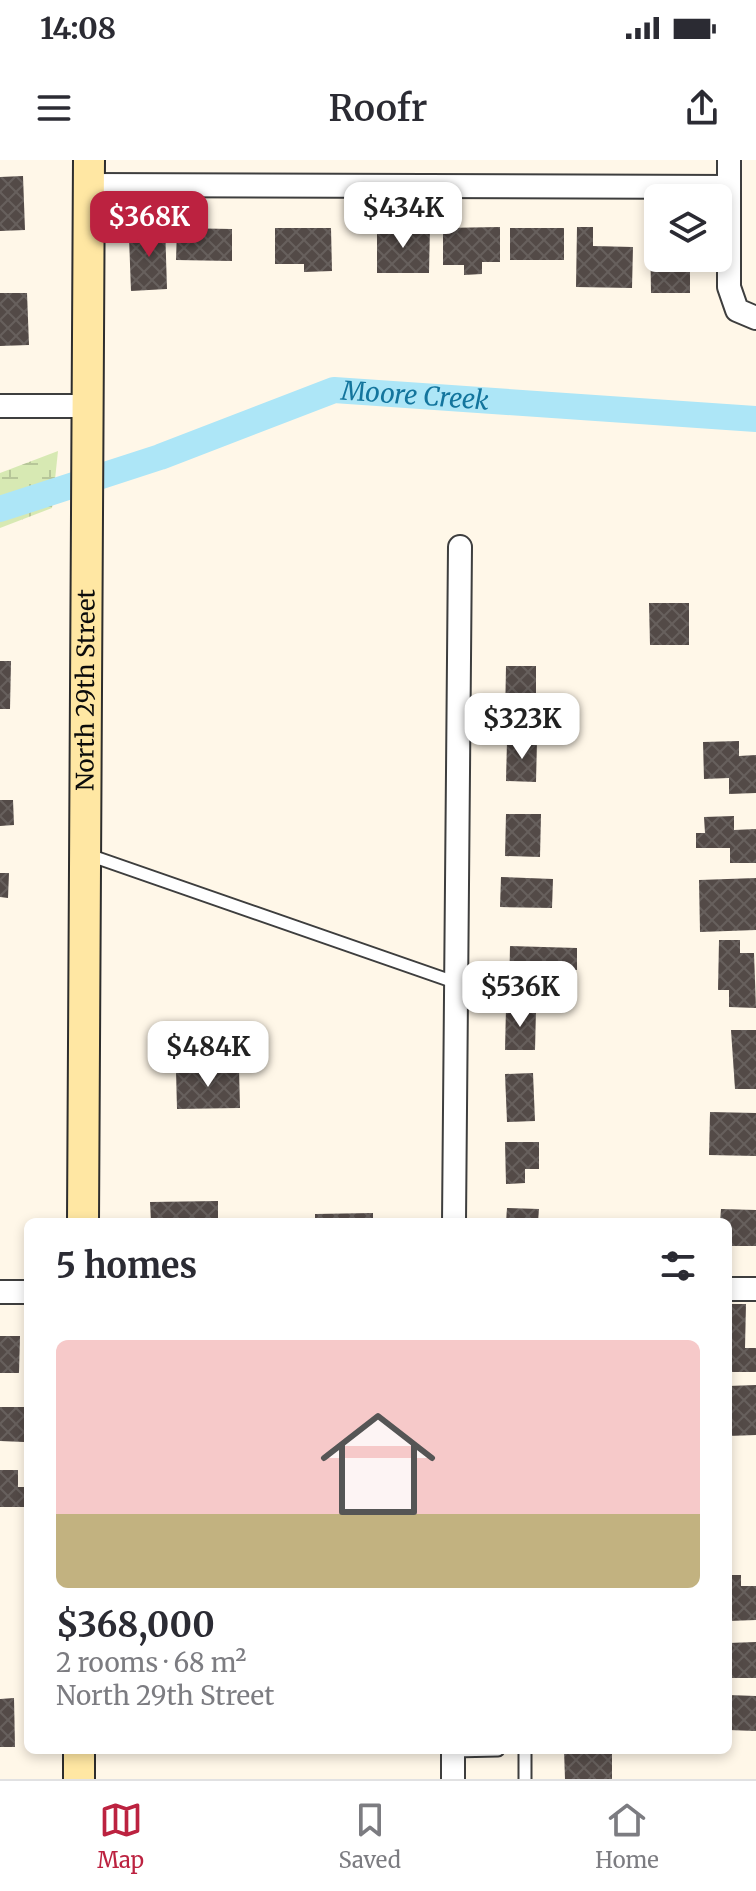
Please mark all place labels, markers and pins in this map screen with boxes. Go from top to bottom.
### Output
pin: $434K [347,182,459,250]
pin: $368K [93,191,205,259]
pin: $323K [466,693,578,761]
pin: $536K [464,961,576,1029]
pin: $484K [152,1021,264,1089]

